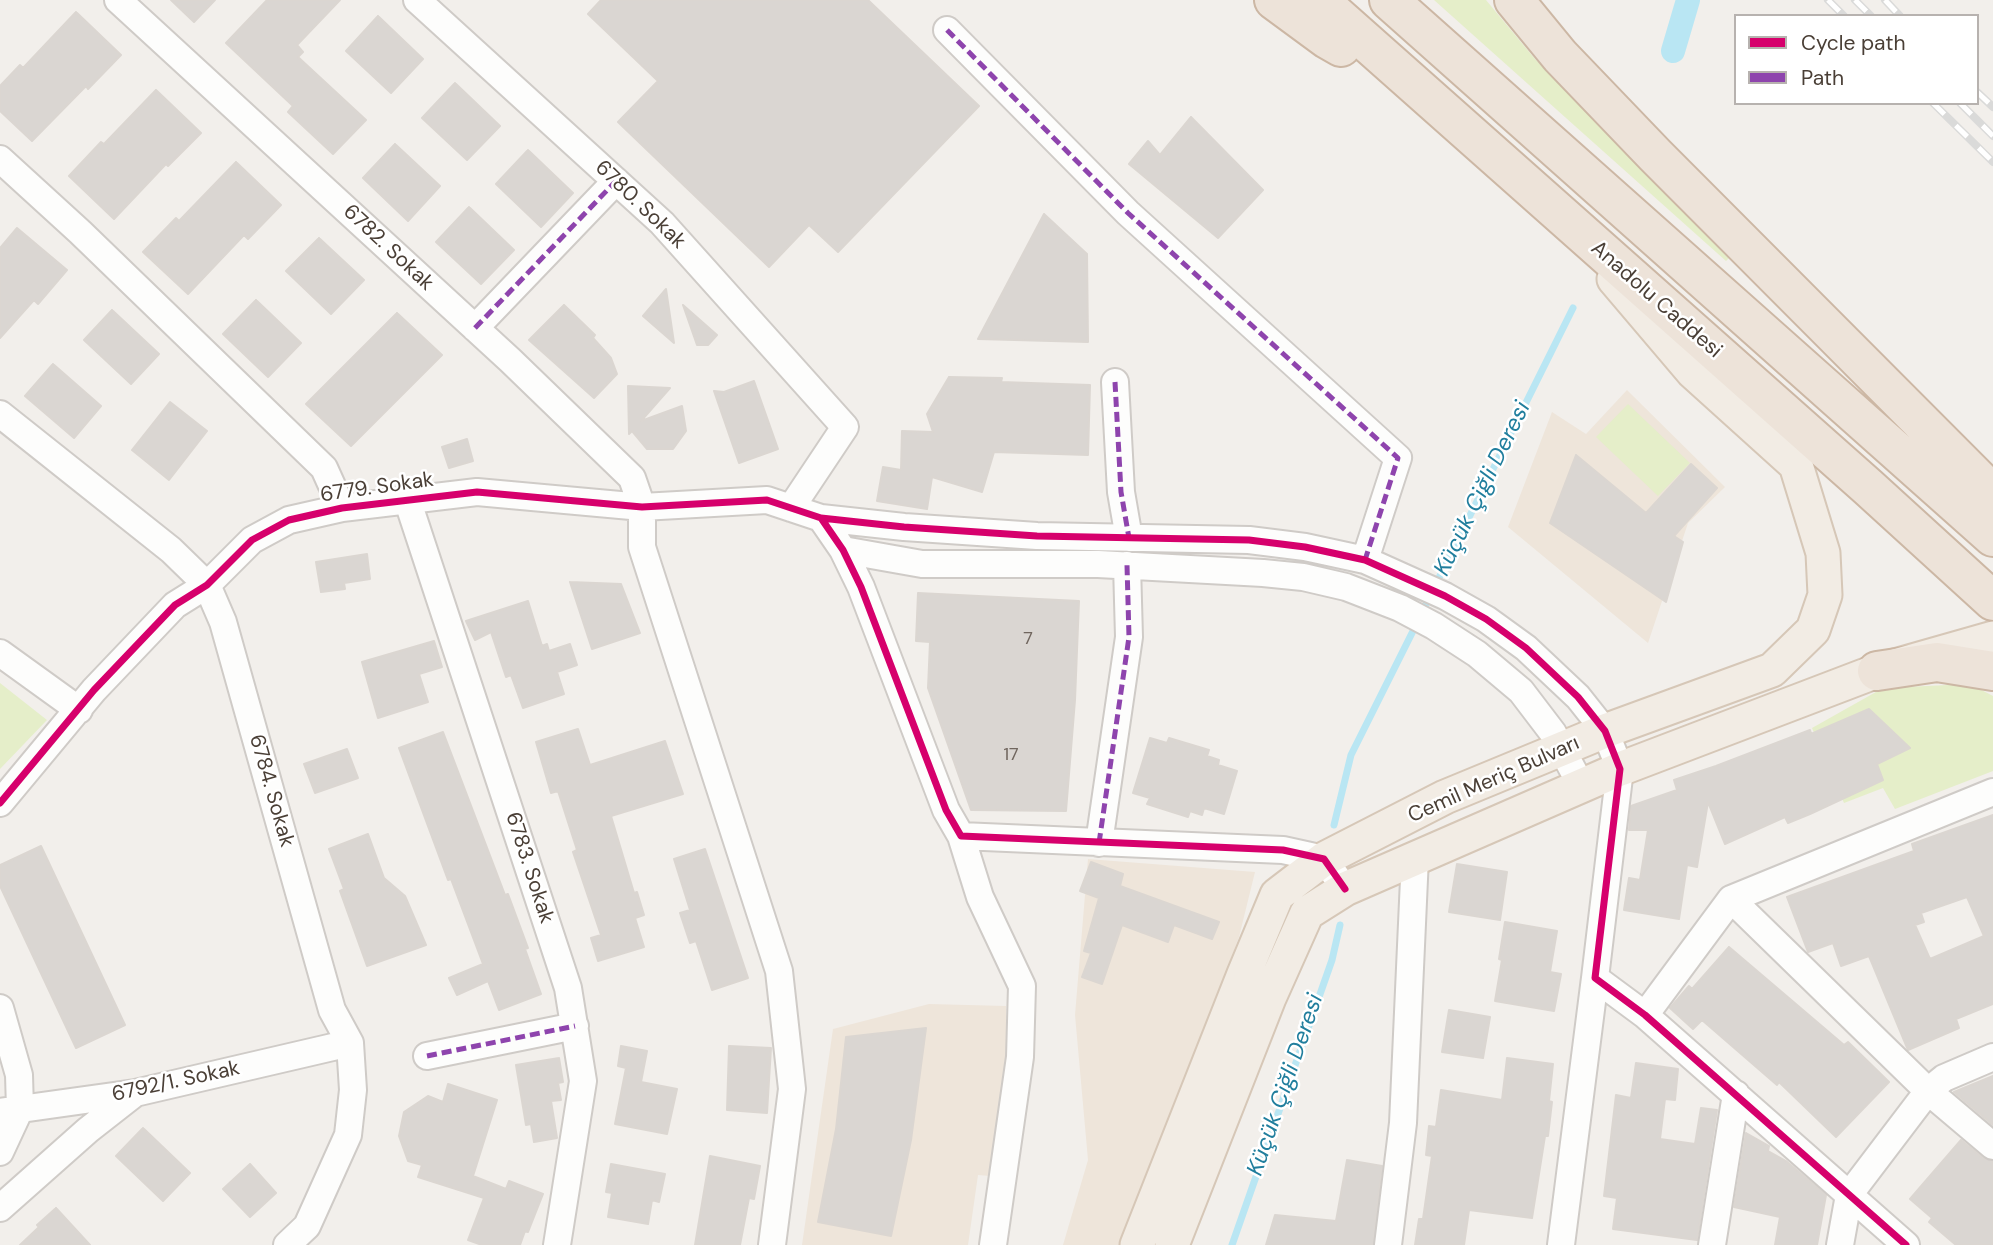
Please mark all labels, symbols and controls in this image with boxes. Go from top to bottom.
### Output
legend [1734,14,1979,105]
text: Cycle path [1801,29,1906,57]
text: Path [1801,64,1844,92]
street label: 6780. Sokak [589,155,691,255]
street label: 6782. Sokak [337,200,439,296]
street label: Anadolu Caddesi [1585,236,1727,364]
water label: Küçük Çiğli Deresi [1429,397,1537,581]
street label: 6779. Sokak [319,468,435,508]
house number: 7 [1023,628,1033,650]
street label: Cemil Meriç Bulvarı [1404,731,1584,829]
street label: 6784. Sokak [243,732,299,850]
house number: 17 [1003,744,1019,766]
street label: 6783. Sokak [499,809,559,927]
water label: Küçük Çiğli Deresi [1242,991,1330,1179]
street label: 6792/1. Sokak [110,1056,242,1108]

